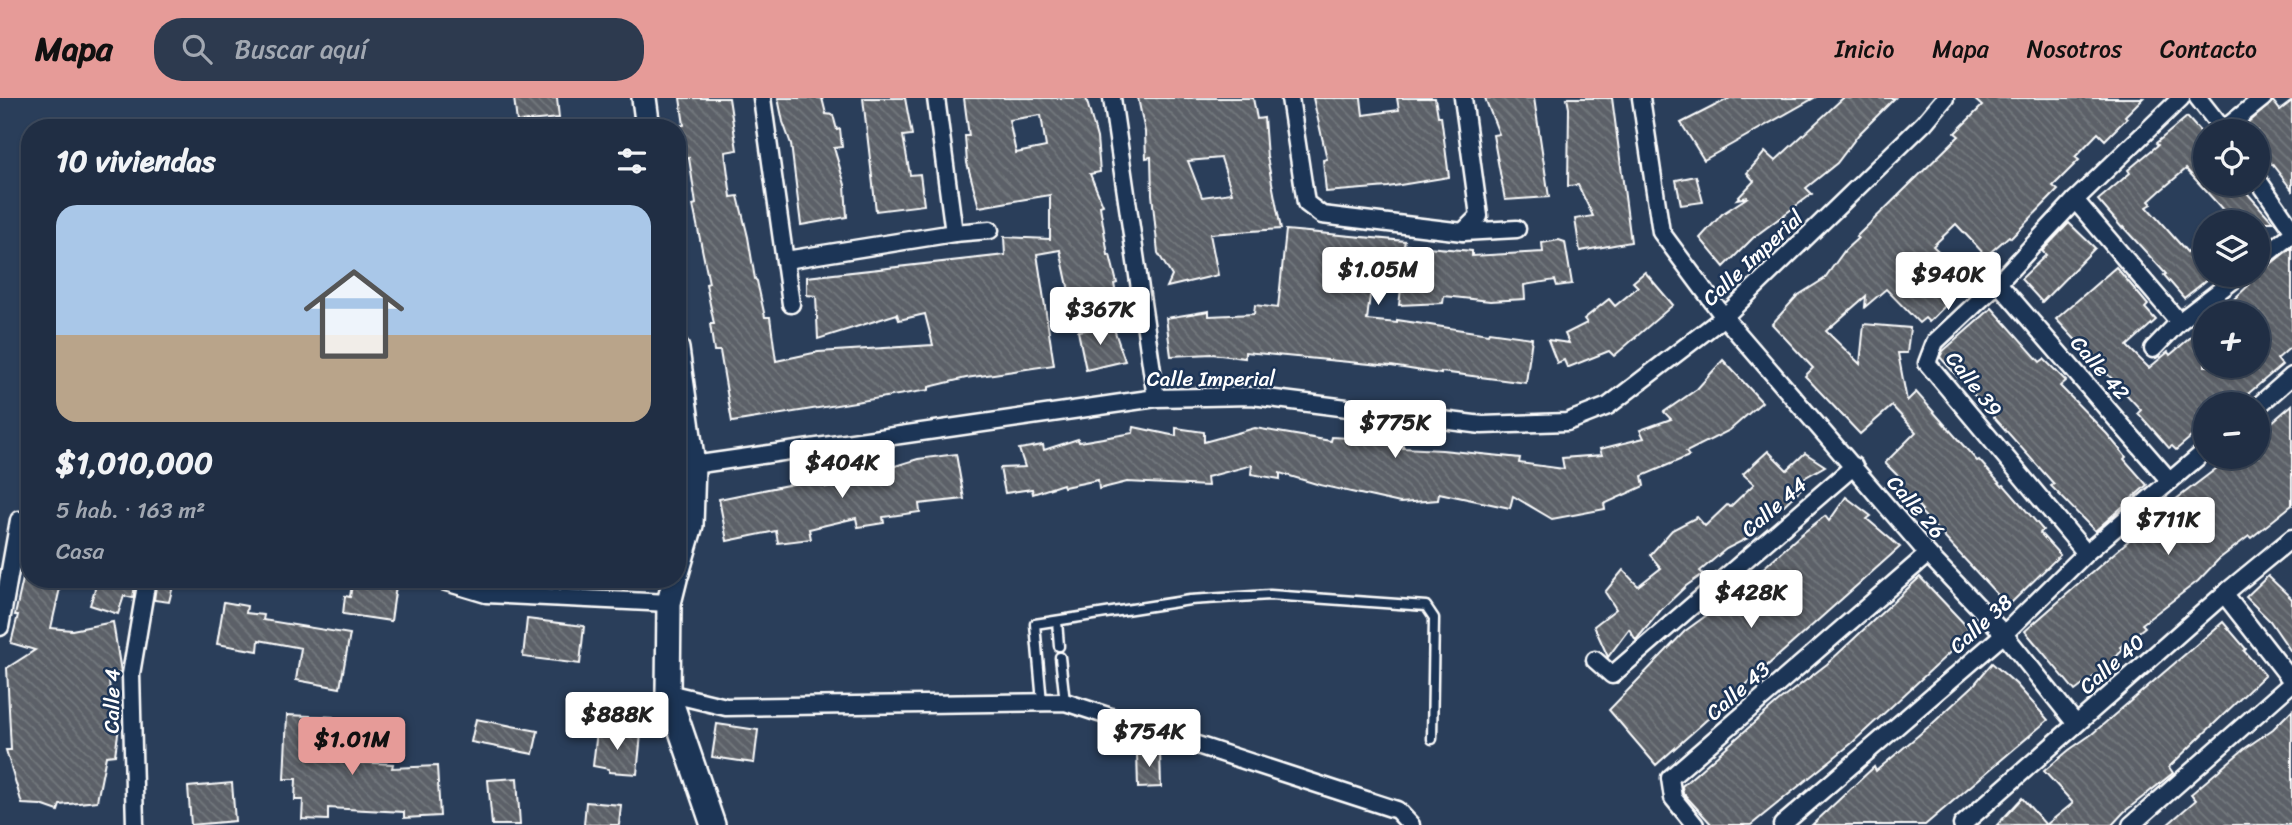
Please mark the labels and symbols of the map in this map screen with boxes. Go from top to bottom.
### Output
street label: Calle Imperial [1693,200,1814,316]
pin: $1.05M [1321,248,1435,307]
pin: $940K [1899,252,1997,312]
pin: $367K [1051,288,1149,347]
street label: Calle 42 [2060,326,2140,410]
street label: Calle 39 [1936,342,2013,426]
street label: Calle Imperial [1147,360,1276,398]
pin: $775K [1346,400,1444,460]
pin: $404K [793,440,891,500]
street label: Calle 26 [1877,466,1955,548]
street label: Calle 44 [1732,467,1816,547]
pin: $711K [2119,498,2217,557]
pin: $428K [1702,570,1800,630]
street label: Calle 38 [1940,584,2022,664]
street label: Calle 40 [2070,624,2154,704]
street label: Calle 43 [1697,651,1780,730]
street label: Calle 4 [92,668,132,734]
pin: $888K [568,692,666,752]
pin: $754K [1100,710,1198,769]
pin: $1.01M [295,718,409,777]

